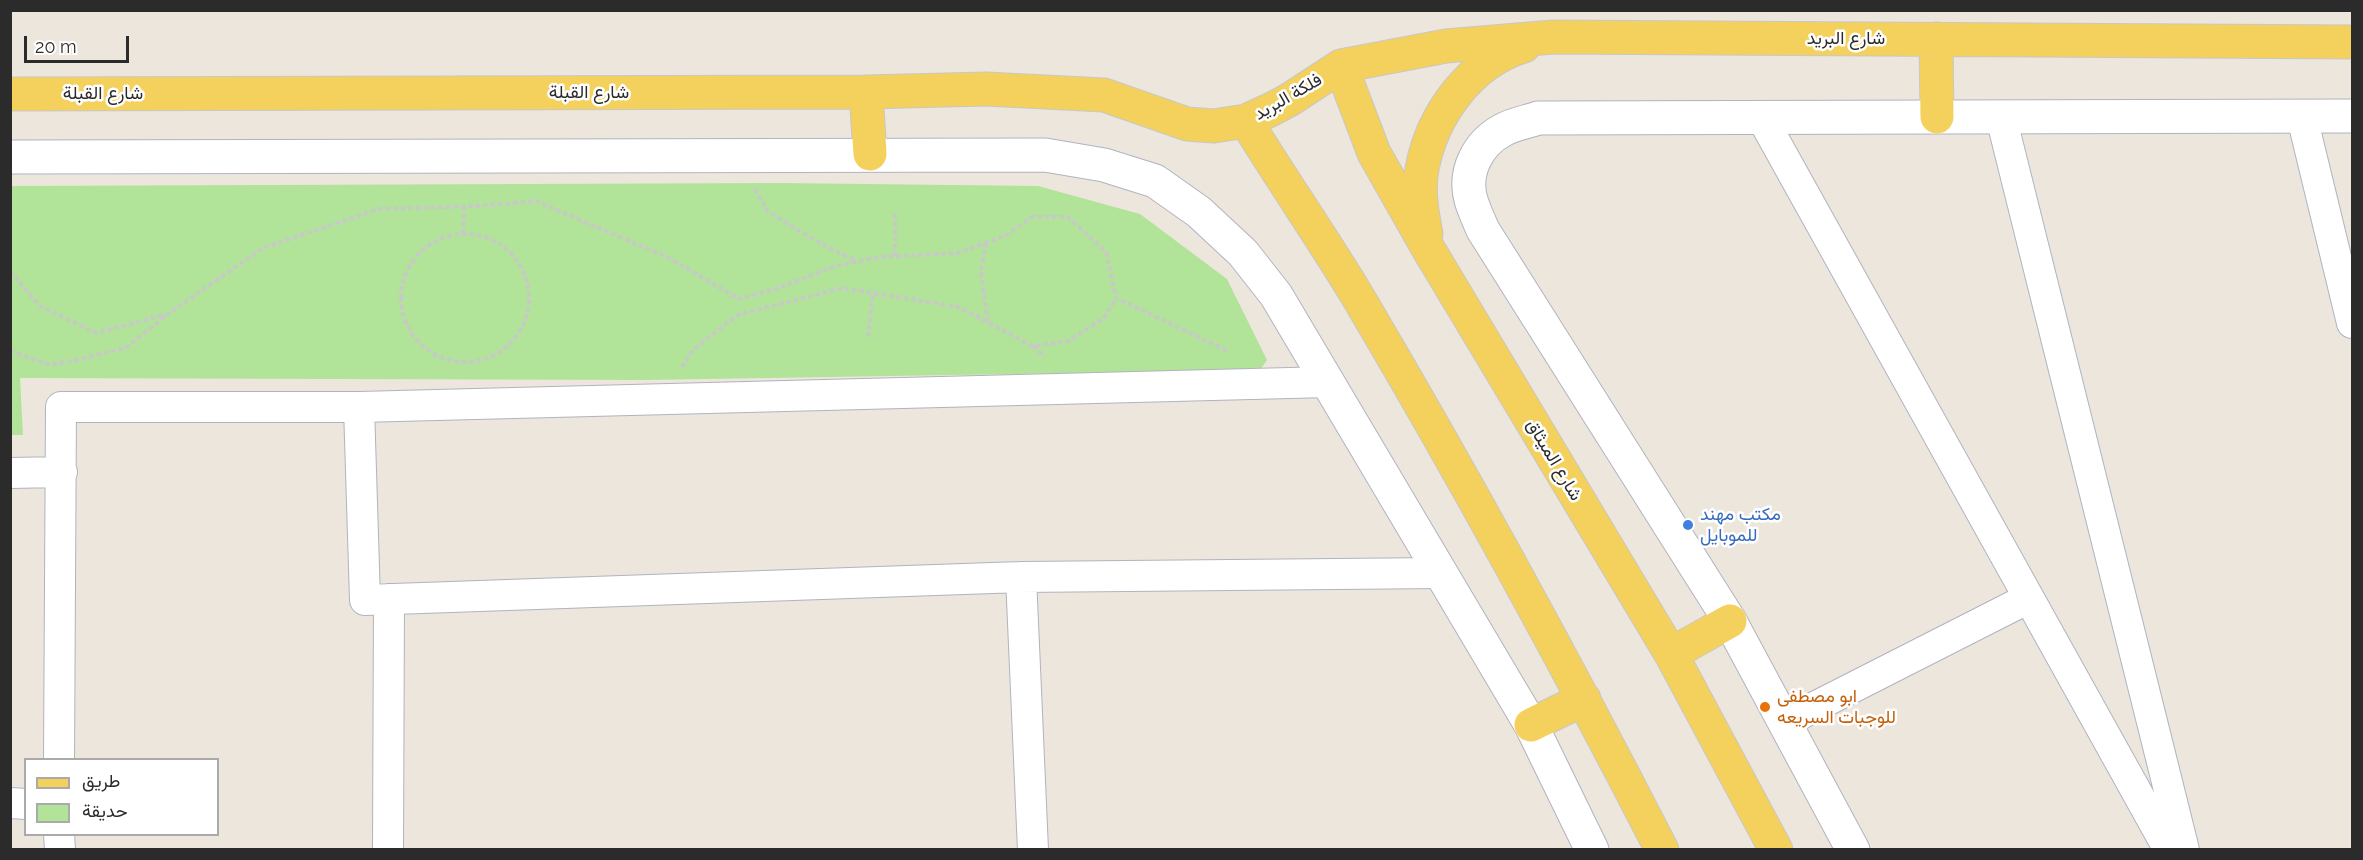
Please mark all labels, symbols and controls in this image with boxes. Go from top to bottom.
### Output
scale bar [27,24,132,62]
street label: شارع البريد [1807,28,1885,50]
text: 20 m [35,36,77,57]
street label: فلكة البريد [1250,69,1326,125]
street label: شارع القبلة [549,82,629,104]
street label: شارع القبلة [63,83,143,105]
street label: شارع الميثاق [1521,415,1587,505]
place label: مكتب مهند للموبايل [1700,504,1781,546]
marker: مكتب مهند للموبايل [1681,518,1695,532]
place label: ابو مصطفى للوجبات السريعه [1777,686,1896,728]
marker: ابو مصطفى للوجبات السريعه [1758,700,1772,714]
legend [24,758,219,836]
text: طريق [82,770,120,791]
text: حديقة [82,800,128,821]

